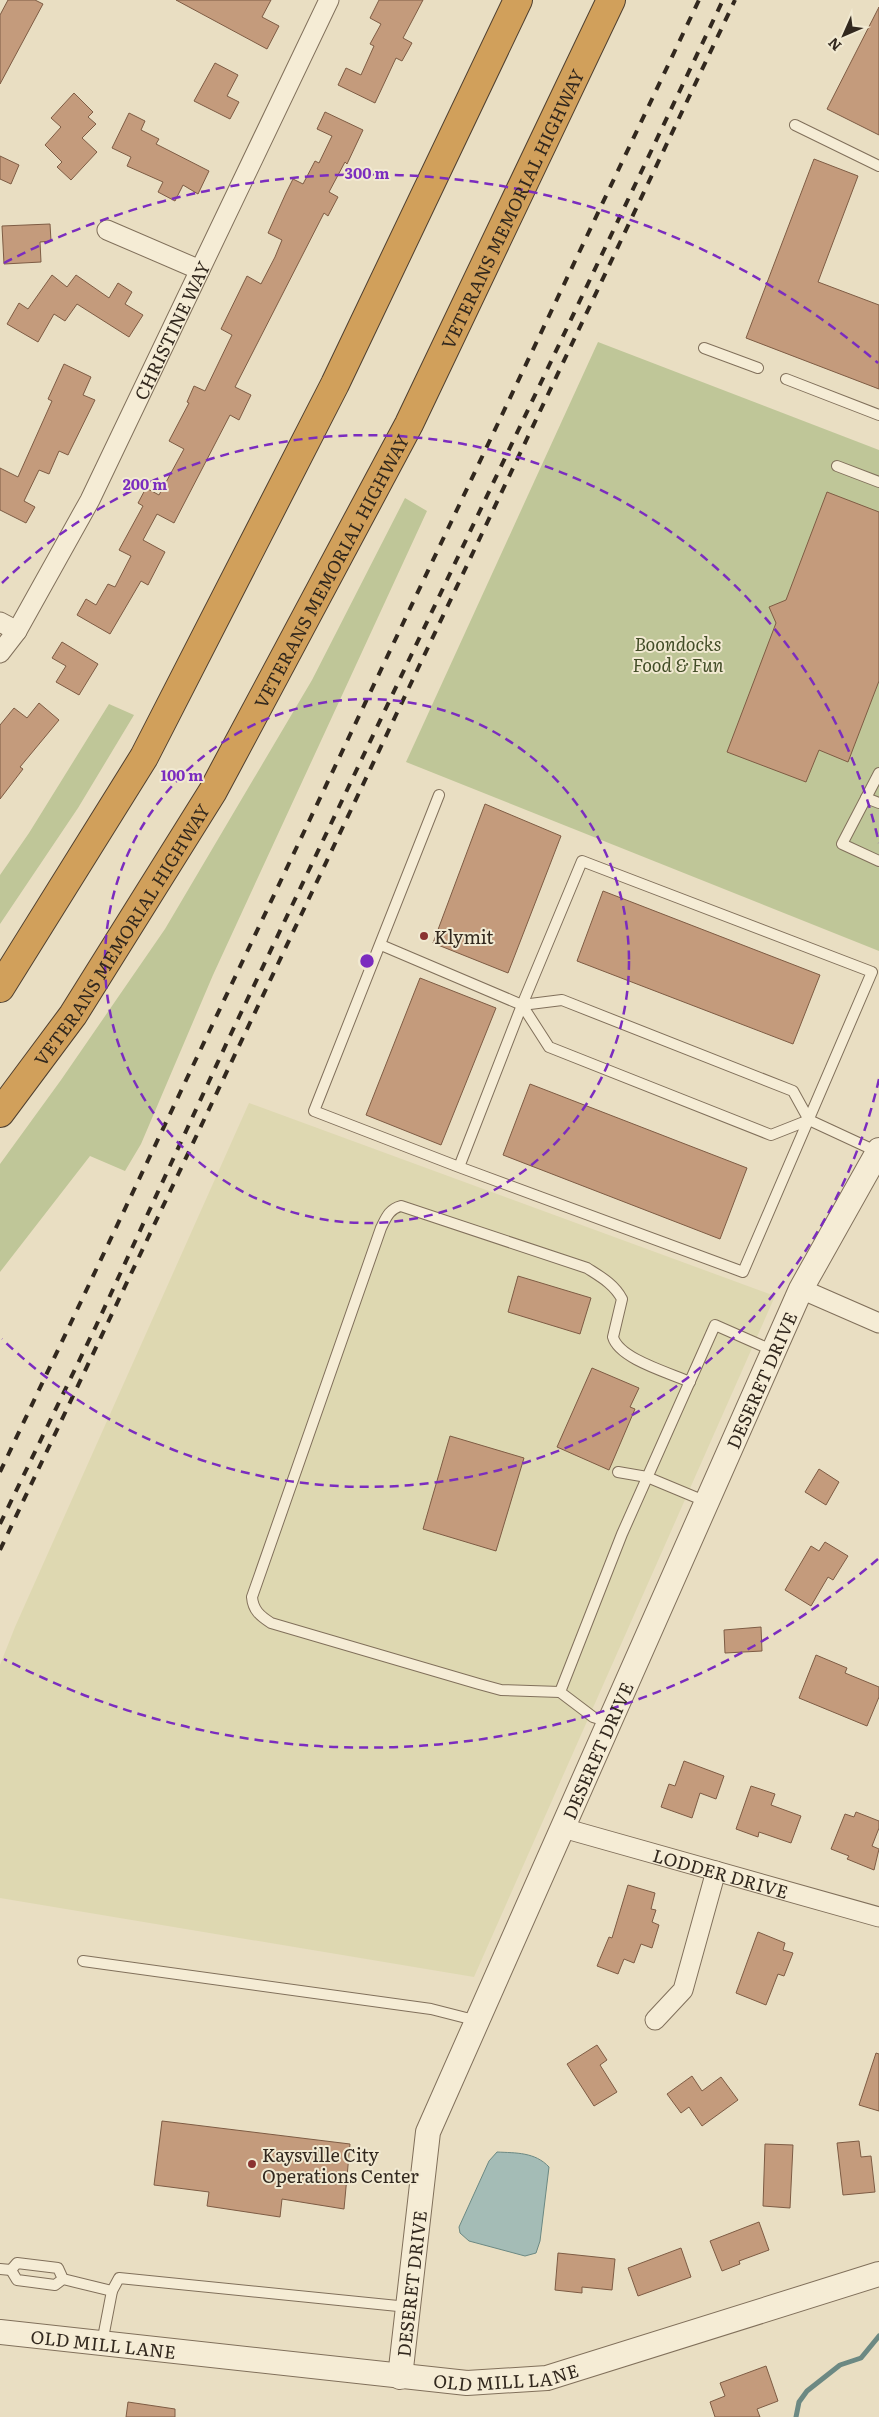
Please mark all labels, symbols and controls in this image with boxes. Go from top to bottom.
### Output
north arrow [819,10,869,60]
text: N [823,33,845,56]
street label: VETERANS MEMORIAL HIGHWAY [433,64,590,353]
text: 300 m [345,161,389,184]
street label: CHRISTINE WAY [126,256,216,404]
street label: VETERANS MEMORIAL HIGHWAY [246,429,415,713]
text: 200 m [123,472,167,495]
park label: Boondocks Food & Fun [633,630,724,678]
text: 100 m [161,763,203,786]
street label: VETERANS MEMORIAL HIGHWAY [26,798,216,1071]
place label: Klymit [434,923,494,950]
marker: Klymit [418,930,430,942]
centre of rings [358,952,376,970]
street label: DESERET DRIVE [719,1307,803,1453]
street label: DESERET DRIVE [555,1677,639,1823]
street label: LODDER DRIVE [650,1841,792,1904]
place label: Kaysville City Operations Center [262,2141,419,2189]
marker: Kaysville City Operations Center [246,2158,258,2170]
street label: DESERET DRIVE [389,2209,432,2358]
street label: OLD MILL LANE [29,2322,177,2365]
street label: OLD MILL LANE [432,2356,582,2397]

